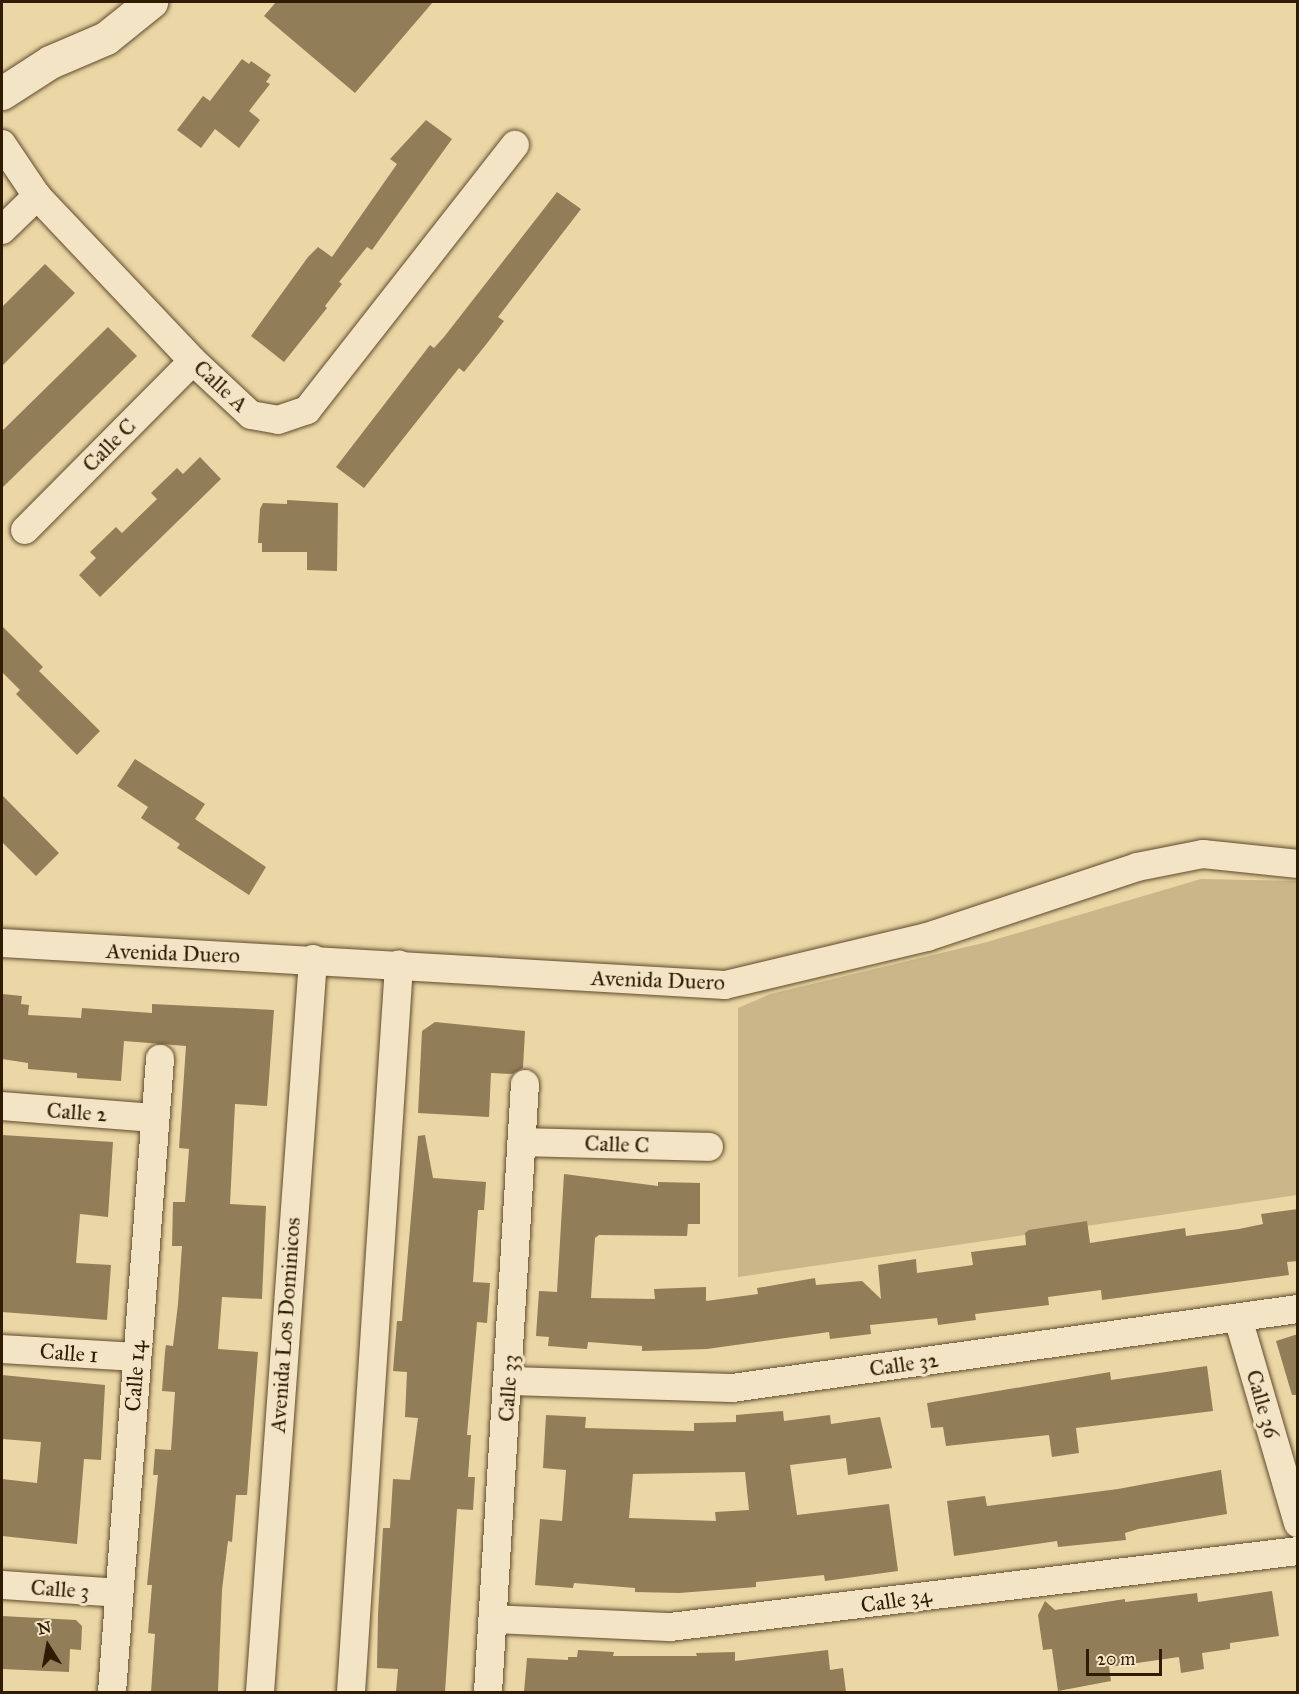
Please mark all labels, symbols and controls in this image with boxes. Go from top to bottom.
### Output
street label: Calle A [188,354,254,418]
street label: Calle C [77,413,141,477]
street label: Avenida Duero [106,937,240,969]
street label: Avenida Duero [591,964,725,996]
street label: Calle 2 [46,1097,108,1127]
street label: Calle C [584,1130,650,1158]
street label: Avenida Los Dominicos [264,1216,306,1434]
street label: Calle 1 [39,1338,99,1368]
street label: Calle 14 [119,1340,151,1412]
street label: Calle 32 [868,1346,940,1382]
street label: Calle 33 [492,1353,524,1423]
street label: Calle 36 [1241,1367,1285,1441]
street label: Calle 3 [30,1574,90,1604]
street label: Calle 34 [859,1581,933,1619]
north arrow [18,1616,78,1676]
text: N [36,1617,53,1638]
scale bar [1089,1637,1166,1675]
text: 20 m [1097,1648,1135,1670]

